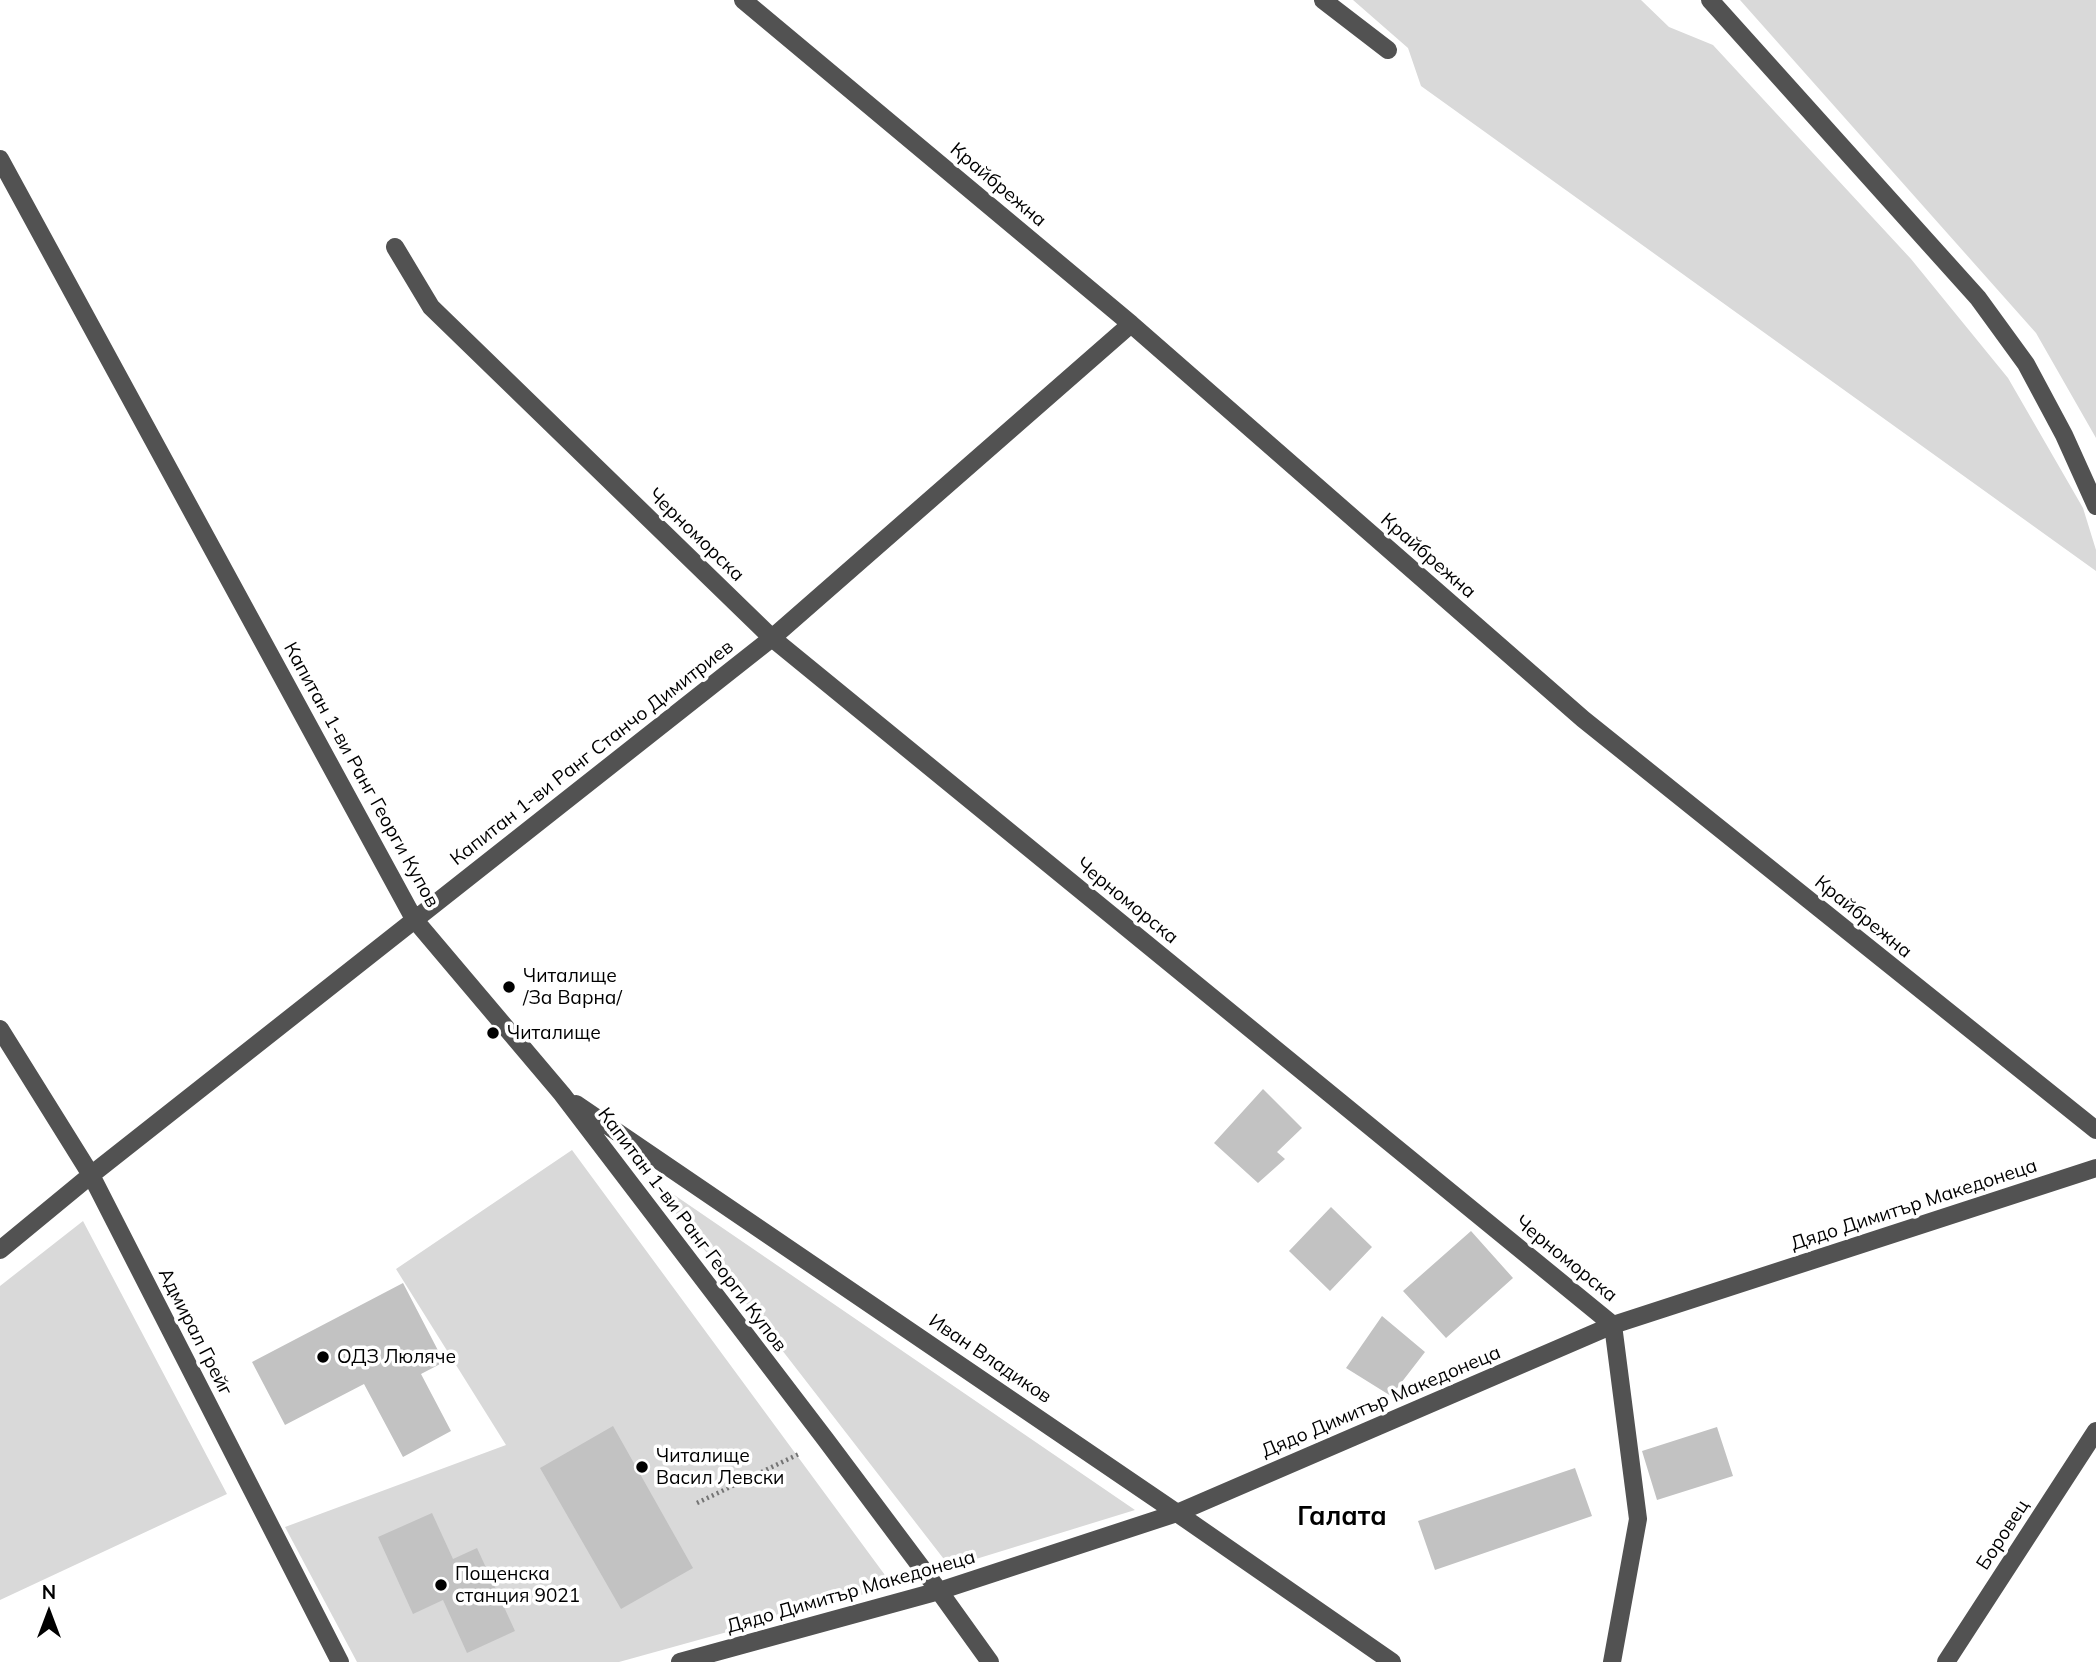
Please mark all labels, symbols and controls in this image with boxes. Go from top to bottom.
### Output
street label: Крайбрежна [945,138,1051,232]
street label: Черноморска [643,484,749,586]
street label: Крайбрежна [1376,509,1480,603]
street label: Капитан 1-ви Ранг Станчо Димитриев [446,635,738,871]
street label: Капитан 1-ви Ранг Георги Купов [278,638,444,912]
street label: Черноморска [1071,853,1183,949]
street label: Крайбрежна [1810,871,1916,963]
place label: Читалище /За Варна/ [523,965,622,1009]
marker: Читалище /За Варна/ [501,979,517,995]
place label: Читалище [507,1022,601,1044]
marker: Читалище [485,1025,501,1041]
street label: Капитан 1-ви Ранг Георги Купов [593,1104,791,1356]
street label: Дядо Димитър Македонеца [1788,1154,2040,1256]
street label: Черноморска [1510,1211,1622,1307]
street label: Адмирал Грейг [153,1265,237,1399]
street label: Иван Владиков [924,1310,1056,1408]
street label: Дядо Димитър Македонеца [1258,1341,1504,1463]
place label: ОДЗ Люляче [337,1346,456,1368]
marker: ОДЗ Люляче [315,1349,331,1365]
place label: Читалище Васил Левски [656,1445,784,1489]
marker: Читалище Васил Левски [634,1459,650,1475]
street label: Боровец [1972,1496,2034,1574]
district label: Галата [1297,1501,1387,1533]
street label: Дядо Димитър Македонеца [724,1546,978,1638]
place label: Пощенска станция 9021 [455,1563,580,1607]
marker: Пощенска станция 9021 [433,1577,449,1593]
north arrow [14,1578,84,1648]
text: N [42,1580,56,1604]

